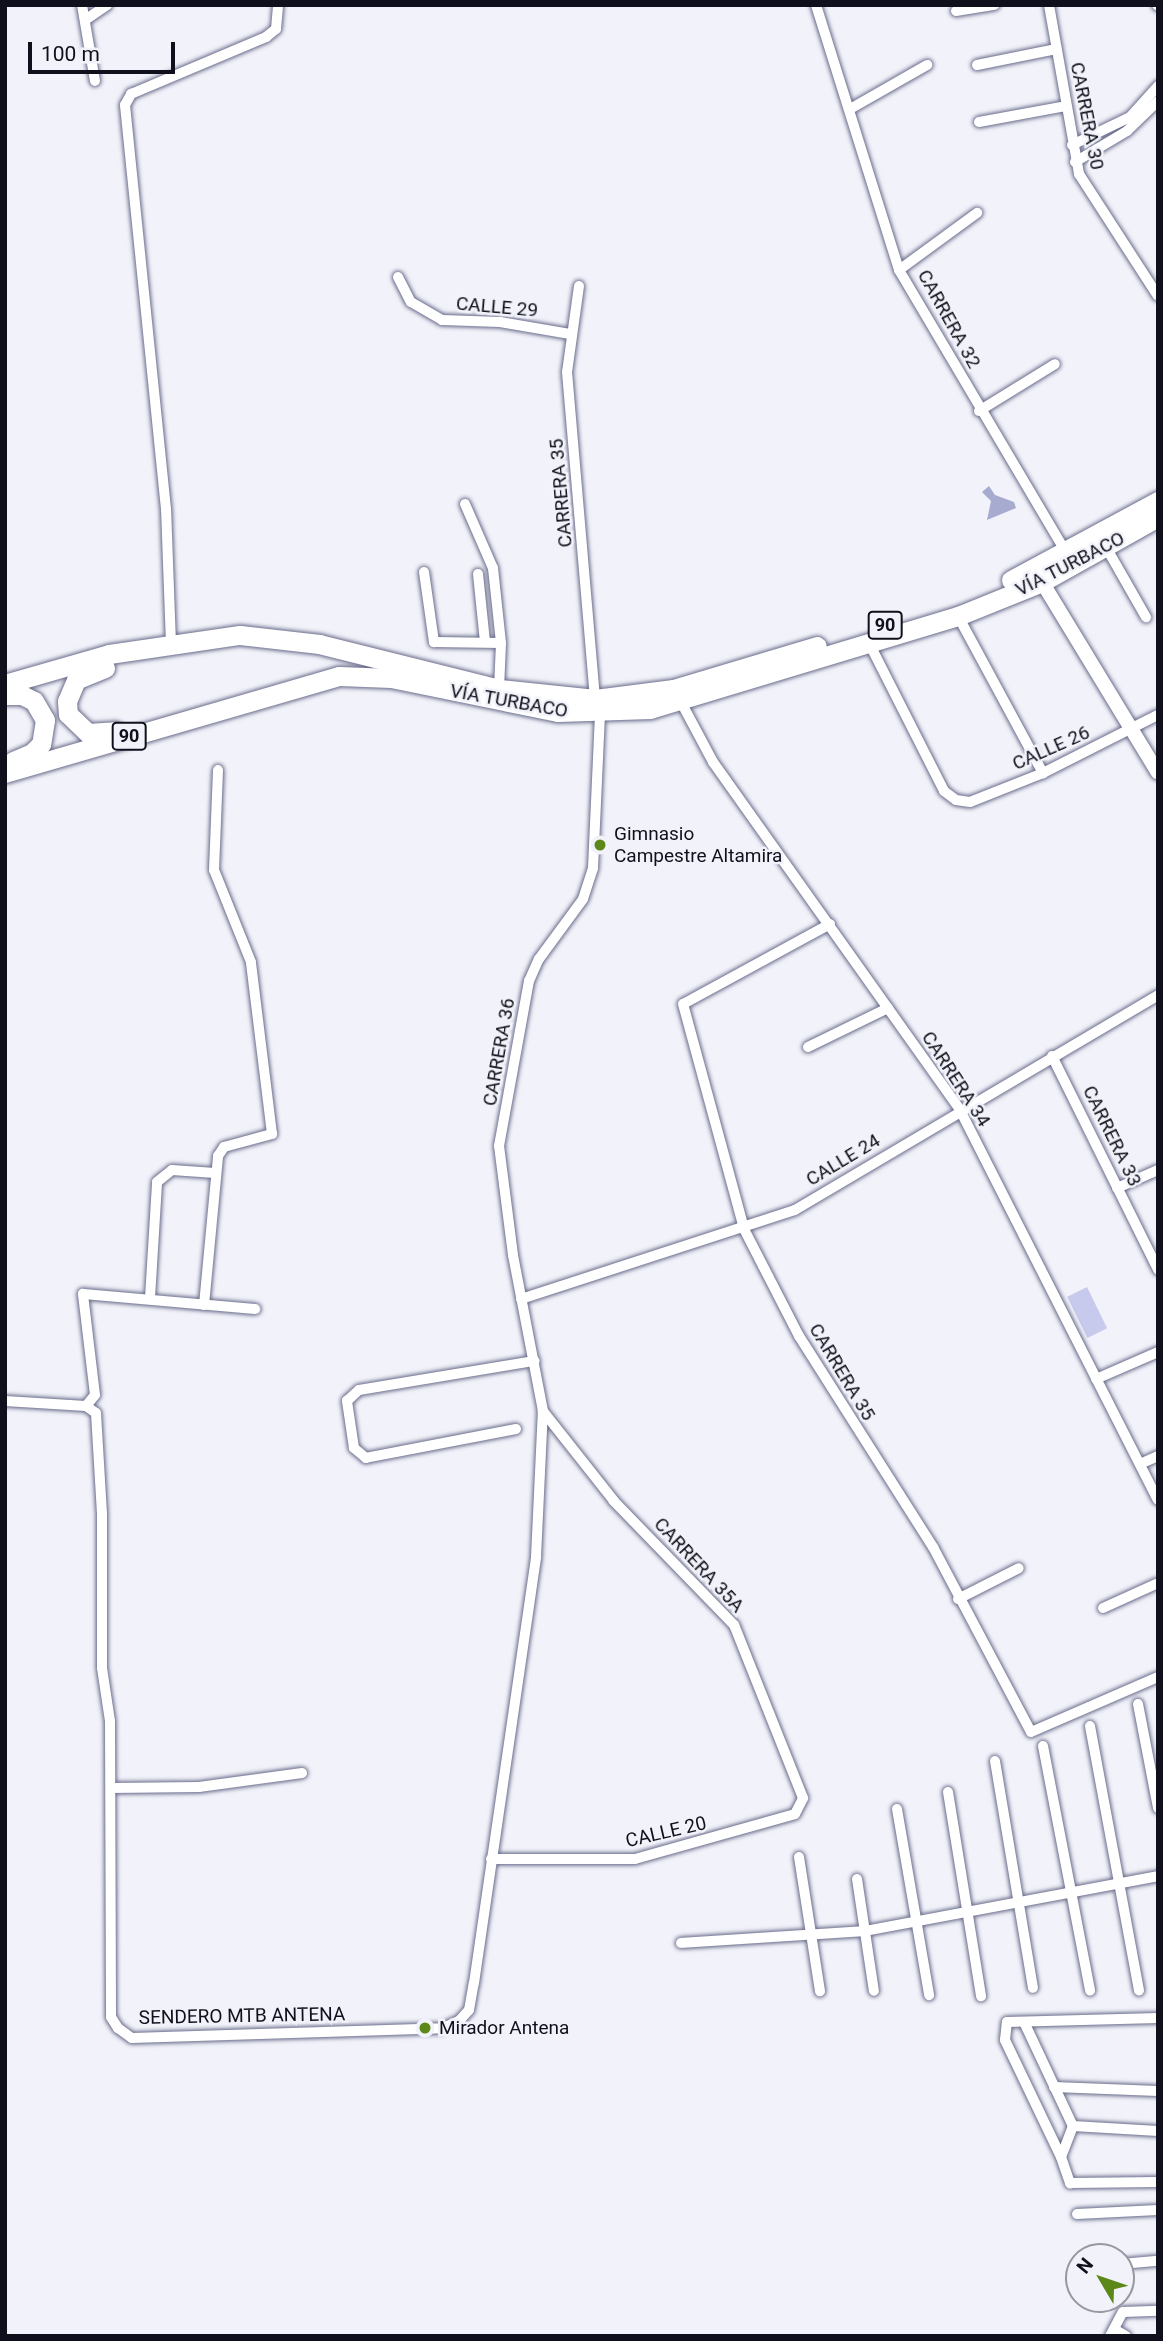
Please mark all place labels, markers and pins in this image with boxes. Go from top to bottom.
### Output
place label: Gimnasio Campestre Altamira [614,823,782,867]
marker: Gimnasio Campestre Altamira [592,837,608,853]
place label: Mirador Antena [439,2017,569,2039]
marker: Mirador Antena [417,2020,433,2036]

